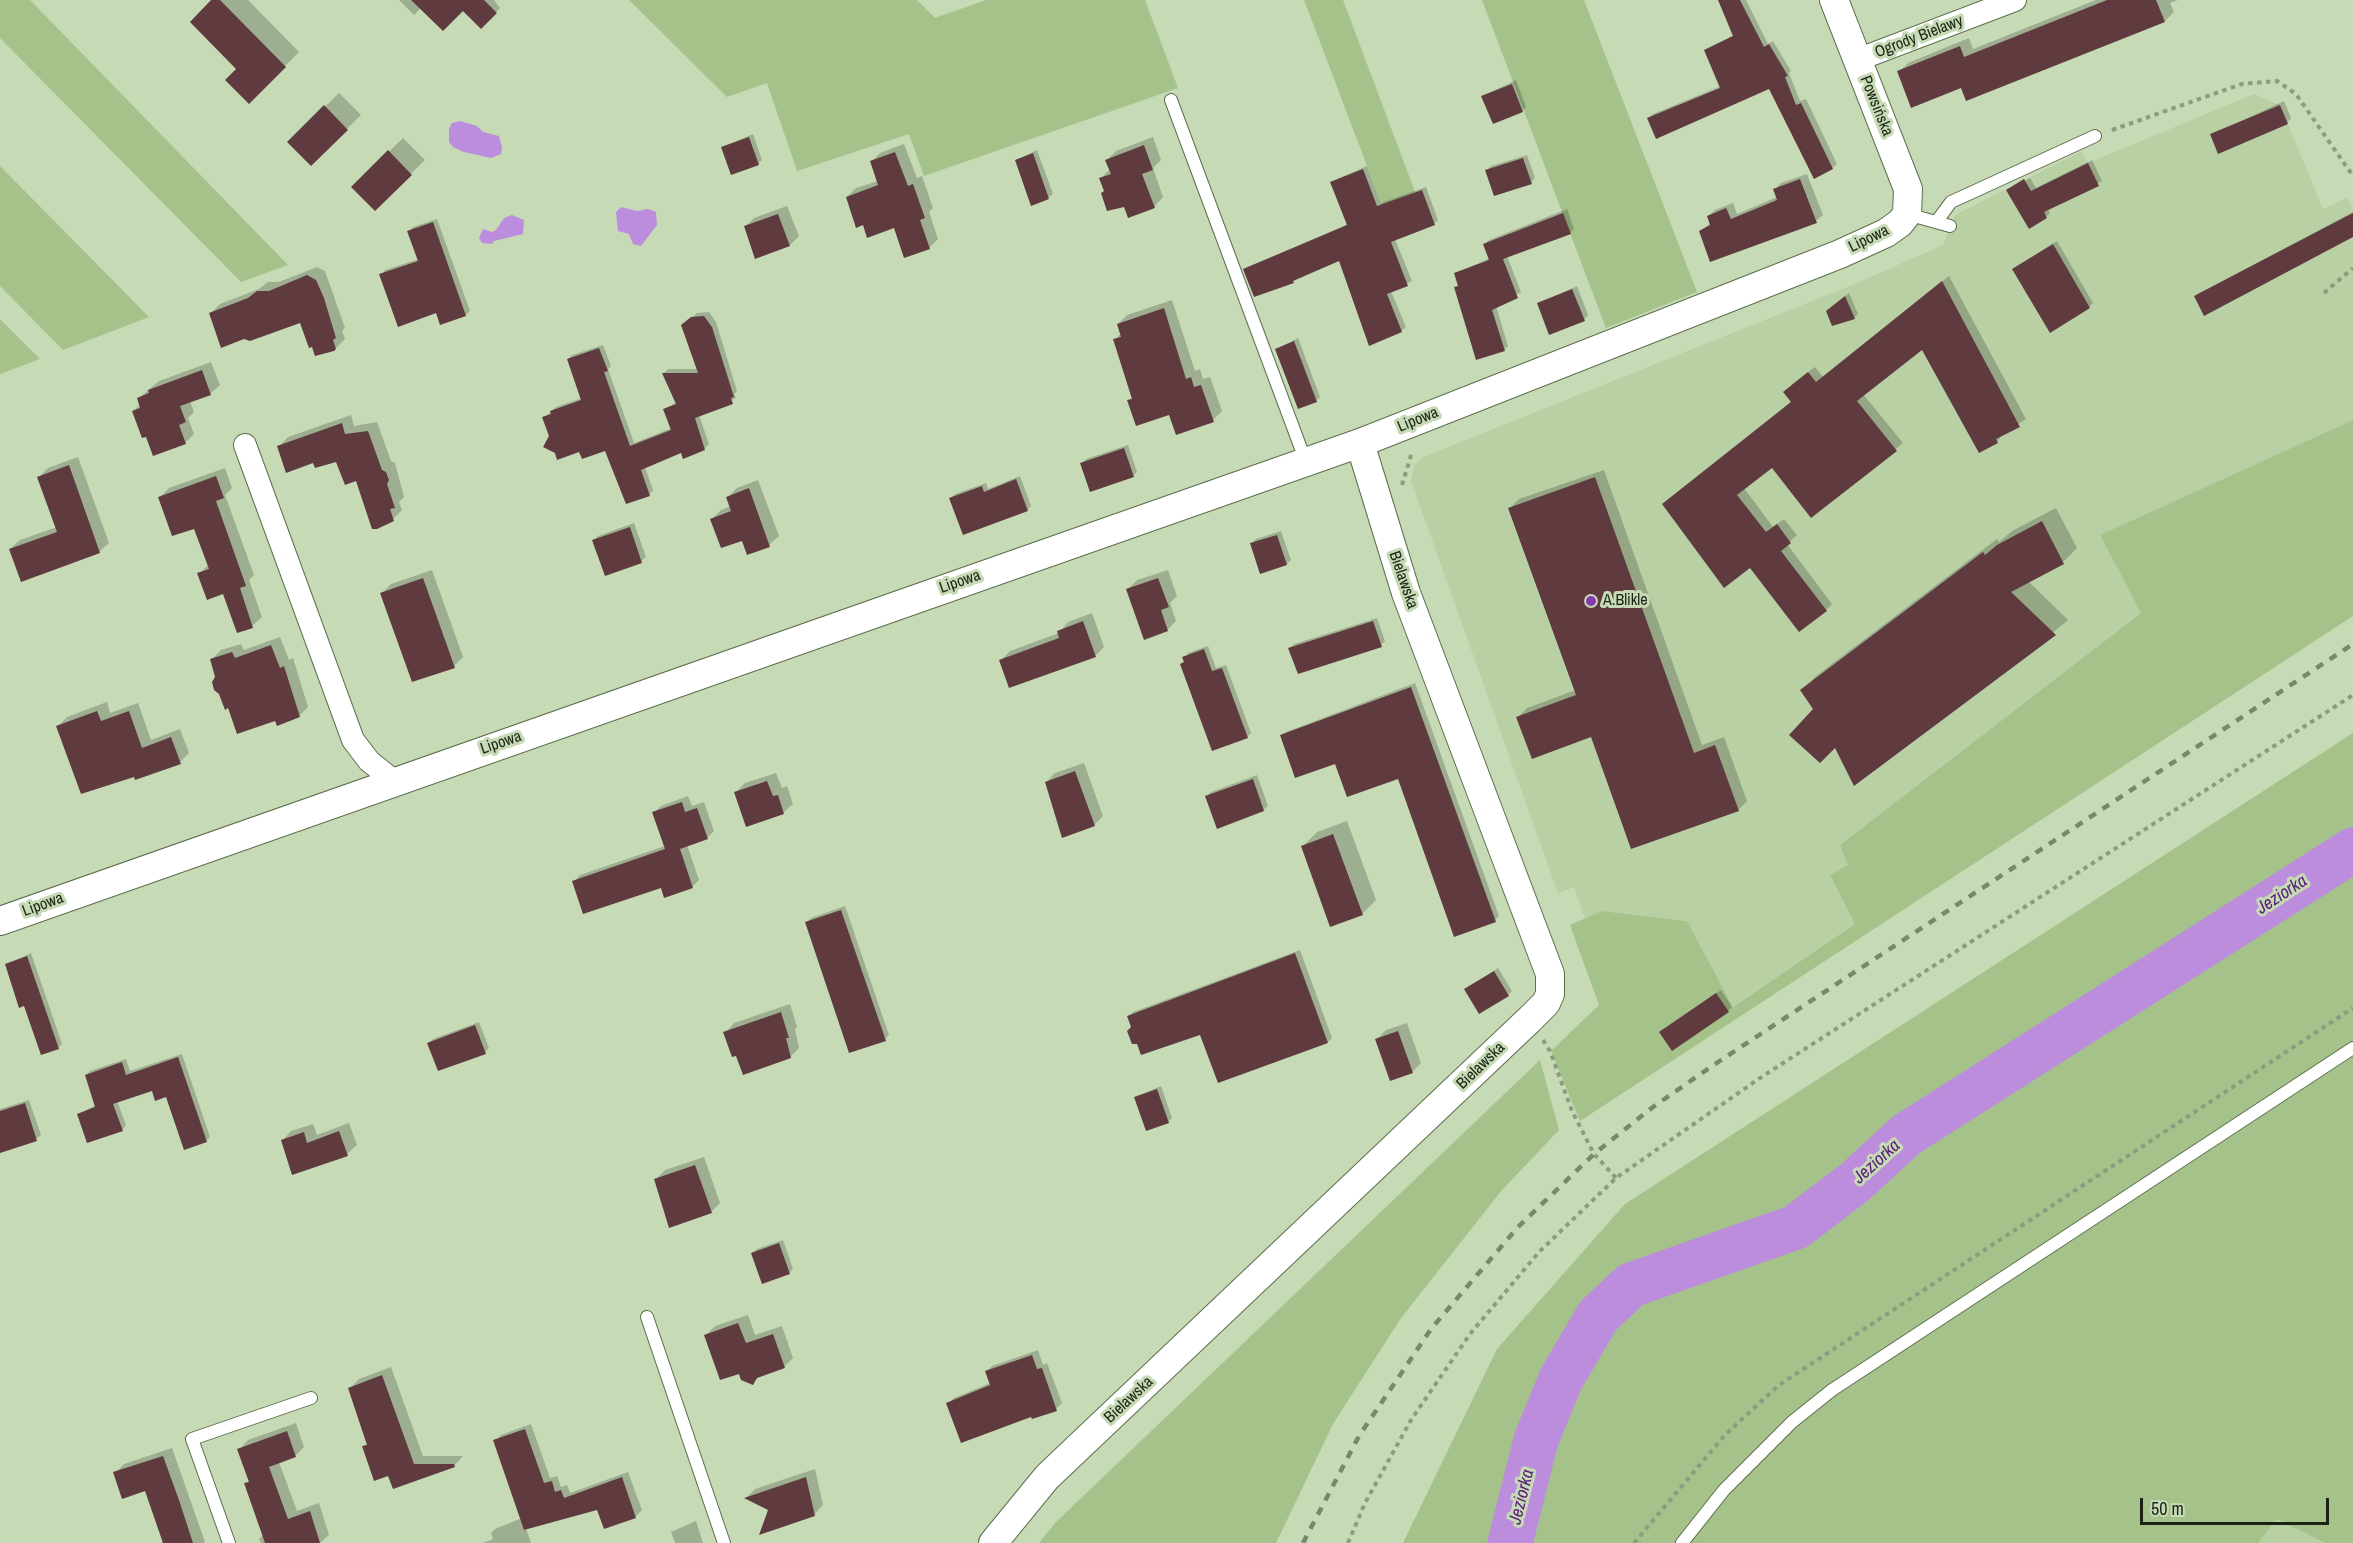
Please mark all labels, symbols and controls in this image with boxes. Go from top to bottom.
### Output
street label: Ogrody Bielawy [1872,11,1966,63]
street label: Powsińska [1855,73,1897,139]
street label: Lipowa [1846,221,1892,257]
street label: Lipowa [1395,403,1441,437]
street label: Bielawska [1384,549,1422,611]
street label: Lipowa [937,566,983,598]
place label: A.Blikle [1603,591,1647,611]
marker: A.Blikle [1584,594,1598,608]
street label: Lipowa [478,727,524,759]
water label: Jeziorka [2253,871,2311,919]
street label: Lipowa [20,889,66,921]
street label: Bielawska [1453,1038,1509,1094]
water label: Jeziorka [1849,1135,1905,1189]
street label: Bielawska [1101,1373,1157,1427]
water label: Jeziorka [1505,1467,1539,1527]
scale bar [2143,1486,2332,1524]
text: 50 m [2151,1496,2184,1521]

